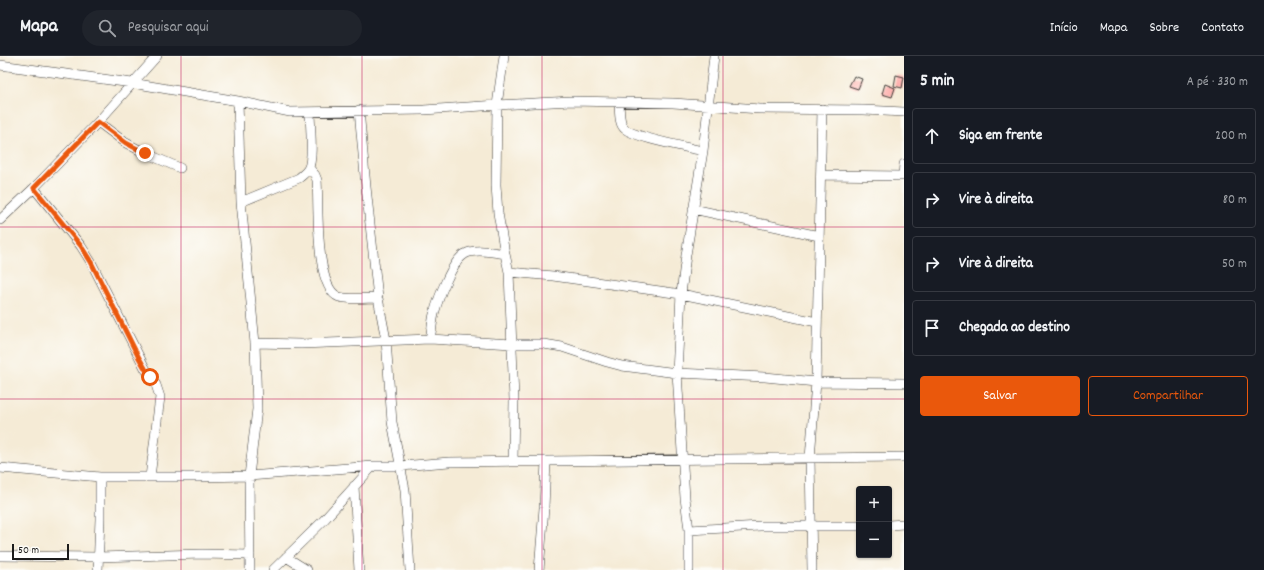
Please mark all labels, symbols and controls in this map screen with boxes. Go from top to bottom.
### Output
search box [82,10,362,46]
text: Mapa [20,14,58,41]
icon: search [96,17,118,39]
text: Pesquisar aqui [128,17,209,39]
text: Início [1050,18,1078,38]
text: Mapa [1100,18,1127,38]
text: Sobre [1149,18,1179,38]
text: Contato [1201,18,1244,38]
text: 5 min [920,70,954,94]
text: A pé · 330 m [1187,73,1248,92]
icon: ahead [921,125,943,147]
text: Siga em frente [959,125,1042,147]
text: 200 m [1215,127,1247,146]
route end [136,144,154,162]
icon: right [921,189,943,211]
text: Vire à direita [959,189,1033,211]
text: 80 m [1223,191,1247,210]
icon: right [921,253,943,275]
text: Vire à direita [959,253,1033,275]
text: 50 m [1222,255,1247,274]
icon: arrive [921,317,943,339]
text: Chegada ao destino [959,317,1070,339]
route start [141,368,159,386]
button: Salvar [920,376,1080,416]
button: Compartilhar [1088,376,1248,416]
map controls [856,486,892,558]
button: + [856,486,892,522]
button: − [856,522,892,558]
scale bar [12,542,69,561]
text: 50 m [18,543,39,559]

